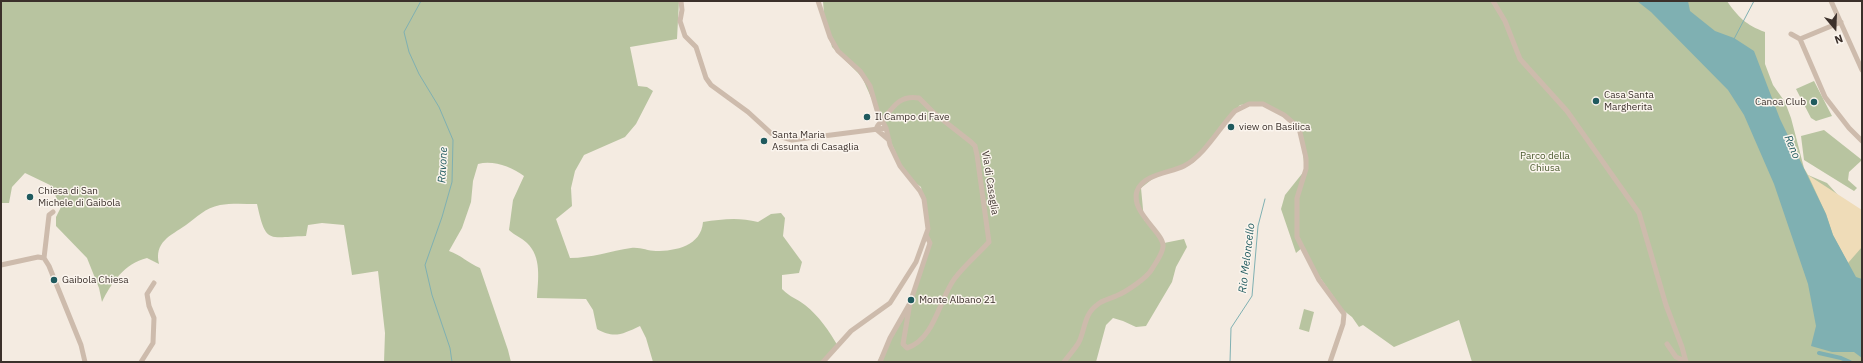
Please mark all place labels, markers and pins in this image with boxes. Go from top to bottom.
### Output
place label: Casa Santa Margherita [1604,89,1654,112]
marker: Casa Santa Margherita [1591,96,1601,106]
place label: Canoa Club [1755,96,1806,108]
marker: Canoa Club [1809,97,1819,107]
place label: Il Campo di Fave [875,111,950,123]
marker: Il Campo di Fave [862,112,872,122]
place label: view on Basilica [1239,121,1310,133]
marker: view on Basilica [1226,122,1236,132]
place label: Santa Maria Assunta di Casaglia [772,129,859,152]
marker: Santa Maria Assunta di Casaglia [759,136,769,146]
place label: Chiesa di San Michele di Gaibola [38,185,120,208]
marker: Chiesa di San Michele di Gaibola [25,192,35,202]
place label: Gaibola Chiesa [62,274,129,286]
marker: Gaibola Chiesa [49,275,59,285]
place label: Monte Albano 21 [919,294,996,306]
marker: Monte Albano 21 [906,295,916,305]

